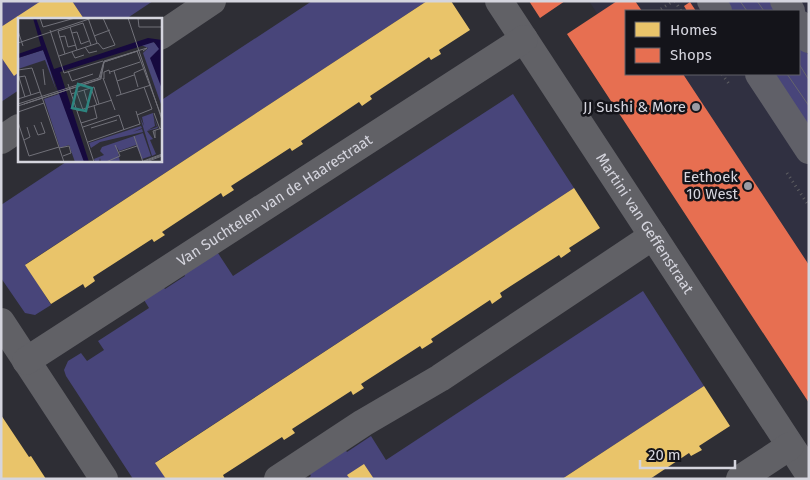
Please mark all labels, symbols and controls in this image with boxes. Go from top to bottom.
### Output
legend [625,10,800,75]
inset map [18,18,161,161]
text: Homes [670,21,717,39]
text: Shops [670,46,712,64]
place label: JJ Sushi & More [583,98,686,116]
marker: JJ Sushi & More [690,101,702,113]
street label: Van Suchtelen van de Haarestraat [174,130,376,270]
street label: Martini van Geffenstraat [592,150,698,298]
place label: Eethoek 10 West [683,168,739,203]
marker: Eethoek 10 West [742,180,754,192]
scale bar [640,438,735,470]
text: 20 m [648,446,681,464]

